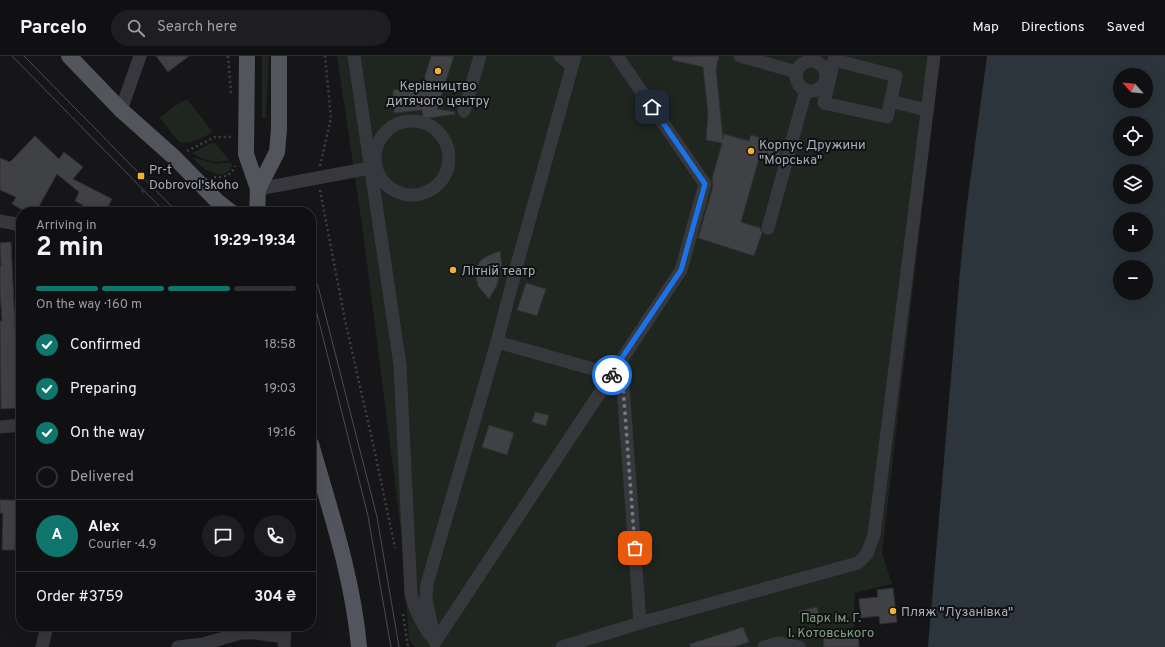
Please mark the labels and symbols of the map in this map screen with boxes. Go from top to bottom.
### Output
marker: Керівництво дитячого центру [433,66,443,76]
north arrow [1113,68,1153,108]
place label: Керівництво дитячого центру [386,79,490,110]
pin [635,90,669,124]
place label: Корпус Дружини "Морська" [759,138,866,169]
marker: Корпус Дружини "Морська" [746,146,756,156]
place label: Pr-t Dobrovol'skoho [149,163,239,194]
marker: Pr-t Dobrovol'skoho [136,171,146,181]
place label: Літній театр [461,264,535,280]
marker: Літній театр [448,265,458,275]
courier [592,355,632,395]
pin [618,531,652,565]
place label: Пляж "Лузанівка" [901,605,1013,621]
marker: Пляж "Лузанівка" [888,606,898,616]
park label: Парк ім. Г. І. Котовського [788,611,874,642]

